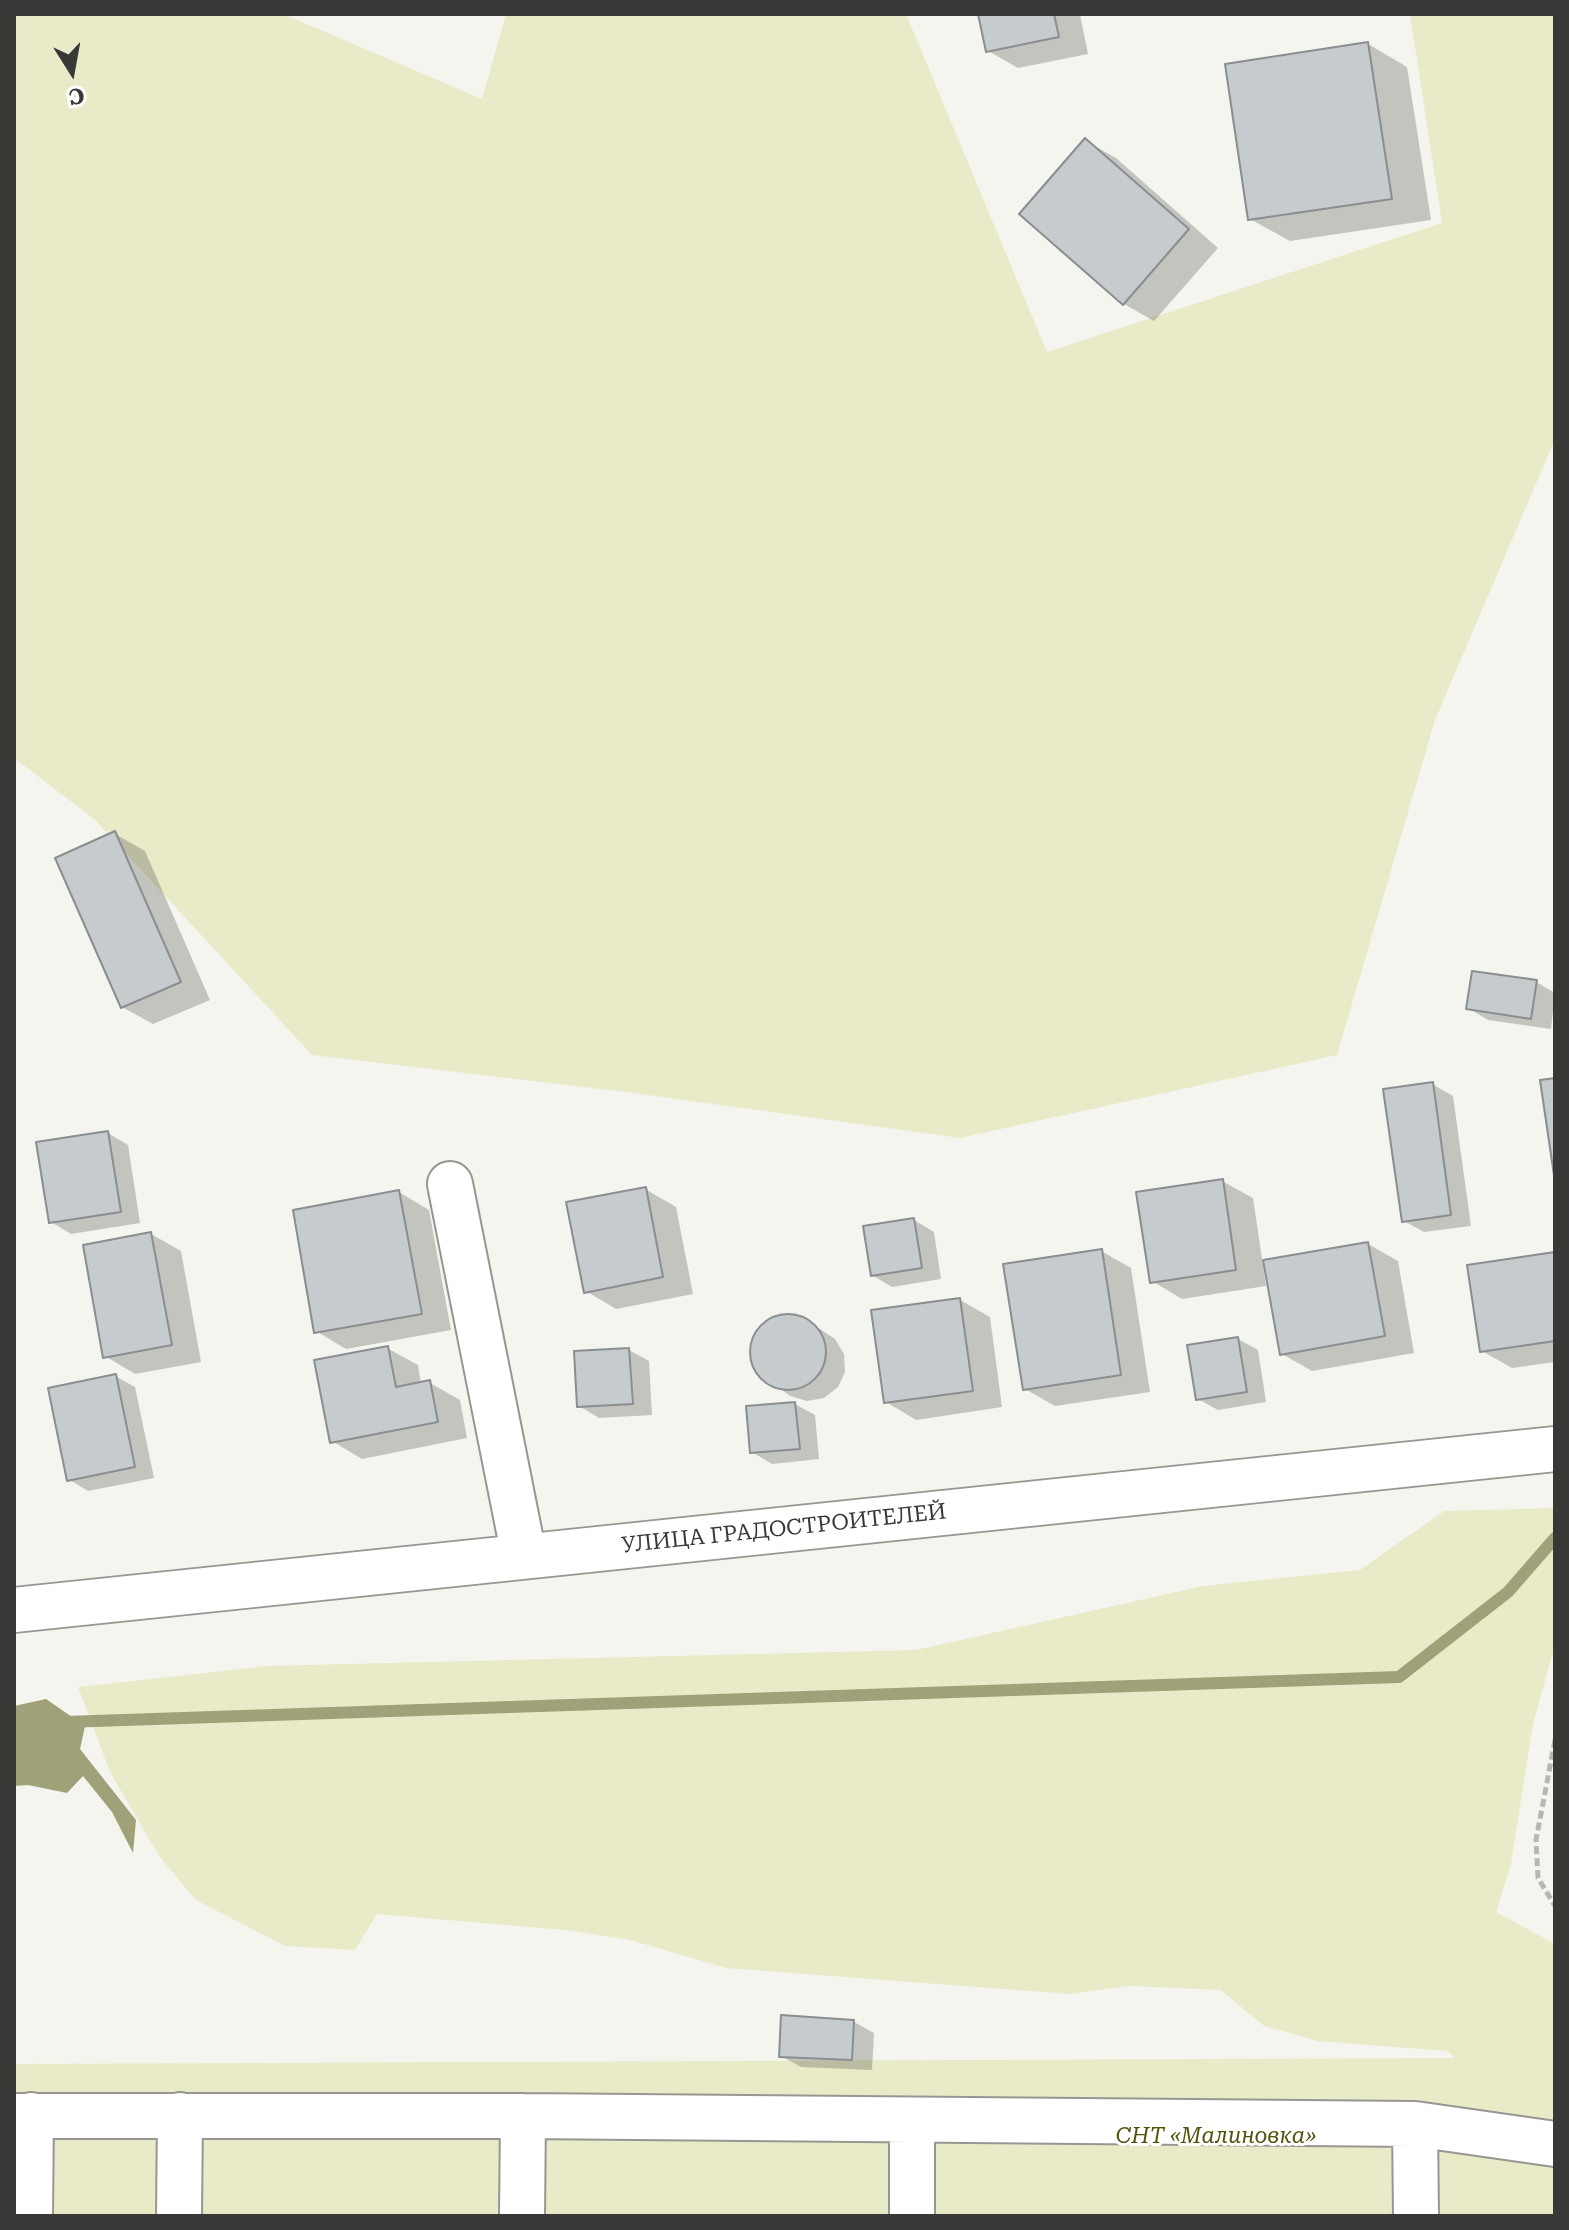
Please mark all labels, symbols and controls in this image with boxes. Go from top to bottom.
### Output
north arrow [32,32,112,112]
text: С [67,82,87,110]
street label: УЛИЦА ГРАДОСТРОИТЕЛЕЙ [620,1499,948,1559]
park label: СНТ «Малиновка» [1116,2124,1316,2150]

